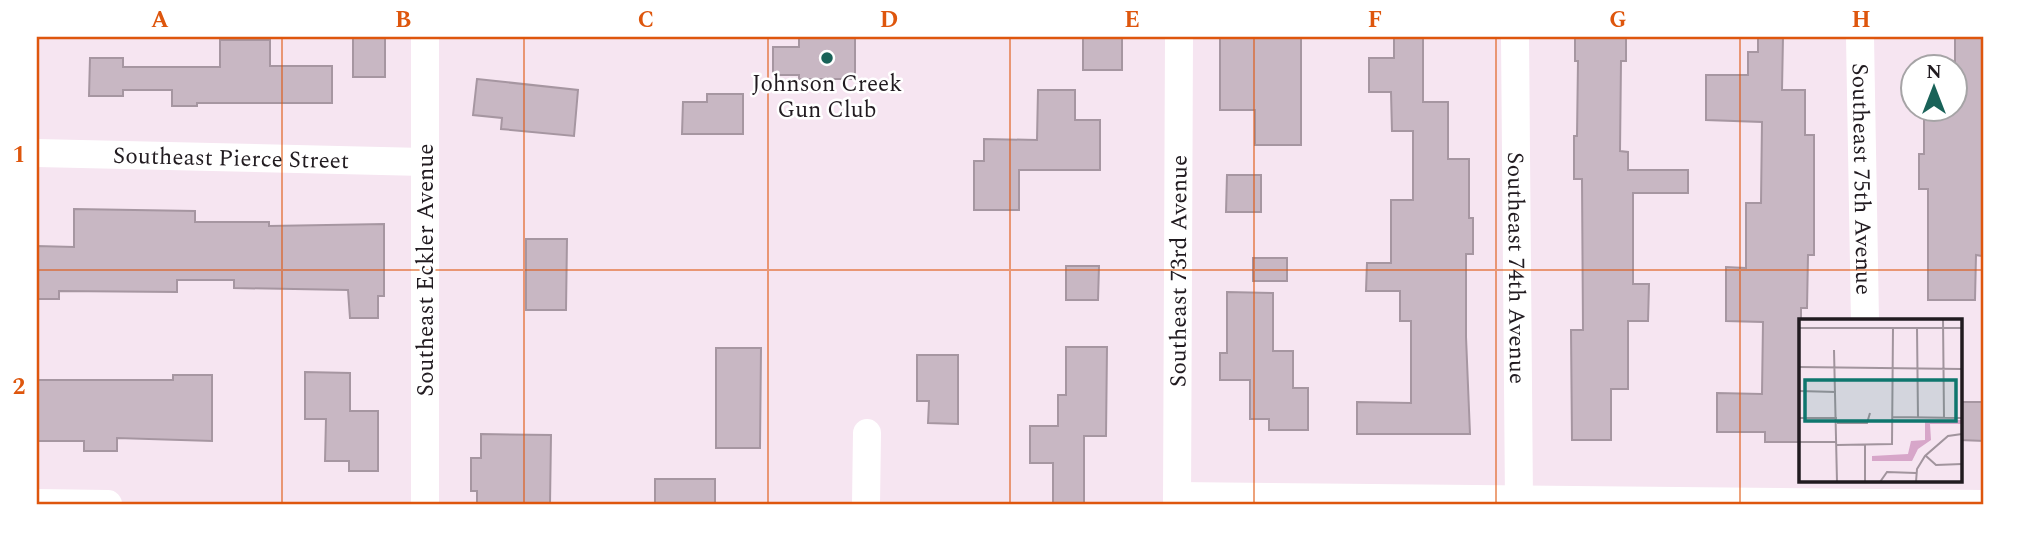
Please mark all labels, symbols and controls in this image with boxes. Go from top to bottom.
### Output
text: A [151,3,169,38]
text: B [395,3,411,38]
text: C [638,3,654,38]
text: D [880,3,898,38]
text: E [1124,3,1140,38]
text: F [1368,3,1382,38]
text: G [1609,3,1627,38]
text: H [1851,3,1871,38]
marker: Johnson Creek Gun Club [819,50,835,66]
north arrow [1898,52,1968,122]
text: N [1926,58,1942,87]
street label: Southeast 75th Avenue [1841,63,1881,295]
place label: Johnson Creek Gun Club [752,67,902,128]
text: 1 [13,138,25,173]
street label: Southeast Pierce Street [112,139,349,179]
street label: Southeast Eckler Avenue [409,144,444,396]
street label: Southeast 74th Avenue [1497,152,1534,384]
street label: Southeast 73rd Avenue [1162,155,1197,387]
inset map [1799,319,1962,482]
text: 2 [13,370,26,405]

